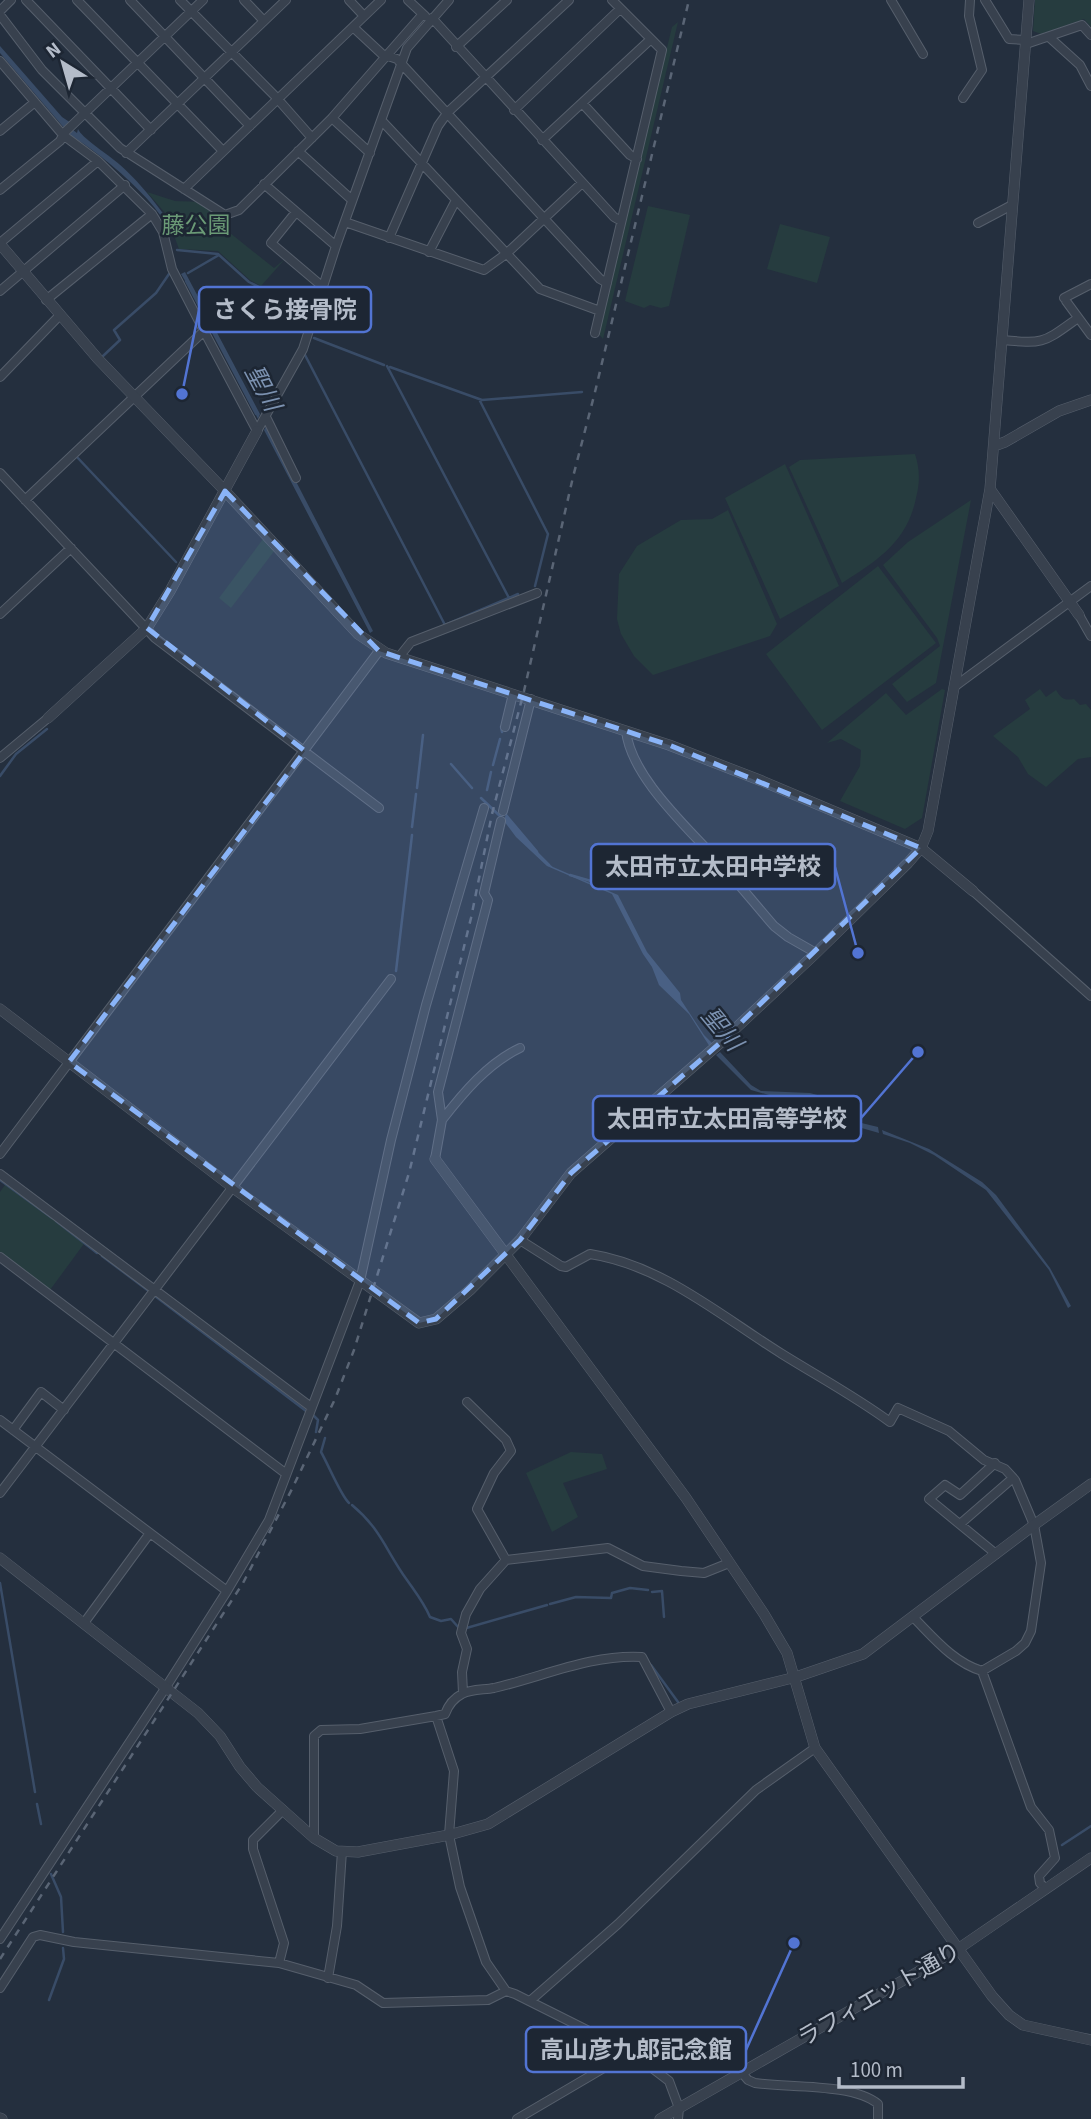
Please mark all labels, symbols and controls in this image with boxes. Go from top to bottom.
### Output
north arrow [28,28,98,98]
text: N [40,36,67,65]
park label: 藤公園 [162,209,231,242]
callout: さくら接骨院 [199,287,371,332]
text: さくら接骨院 [213,293,357,328]
water label: 聖川 [236,359,291,420]
callout: 太田市立太田中学校 [591,844,835,889]
text: 太田市立太田中学校 [605,850,821,885]
water label: 聖川 [693,1000,752,1061]
callout: 太田市立太田高等学校 [593,1096,861,1141]
text: 太田市立太田高等学校 [607,1102,847,1137]
street label: ラフィエット通り [792,1934,967,2055]
callout: 高山彦九郎記念館 [526,2027,746,2072]
text: 高山彦九郎記念館 [540,2033,732,2068]
scale bar [839,2046,963,2090]
text: 100 m [850,2055,903,2085]

